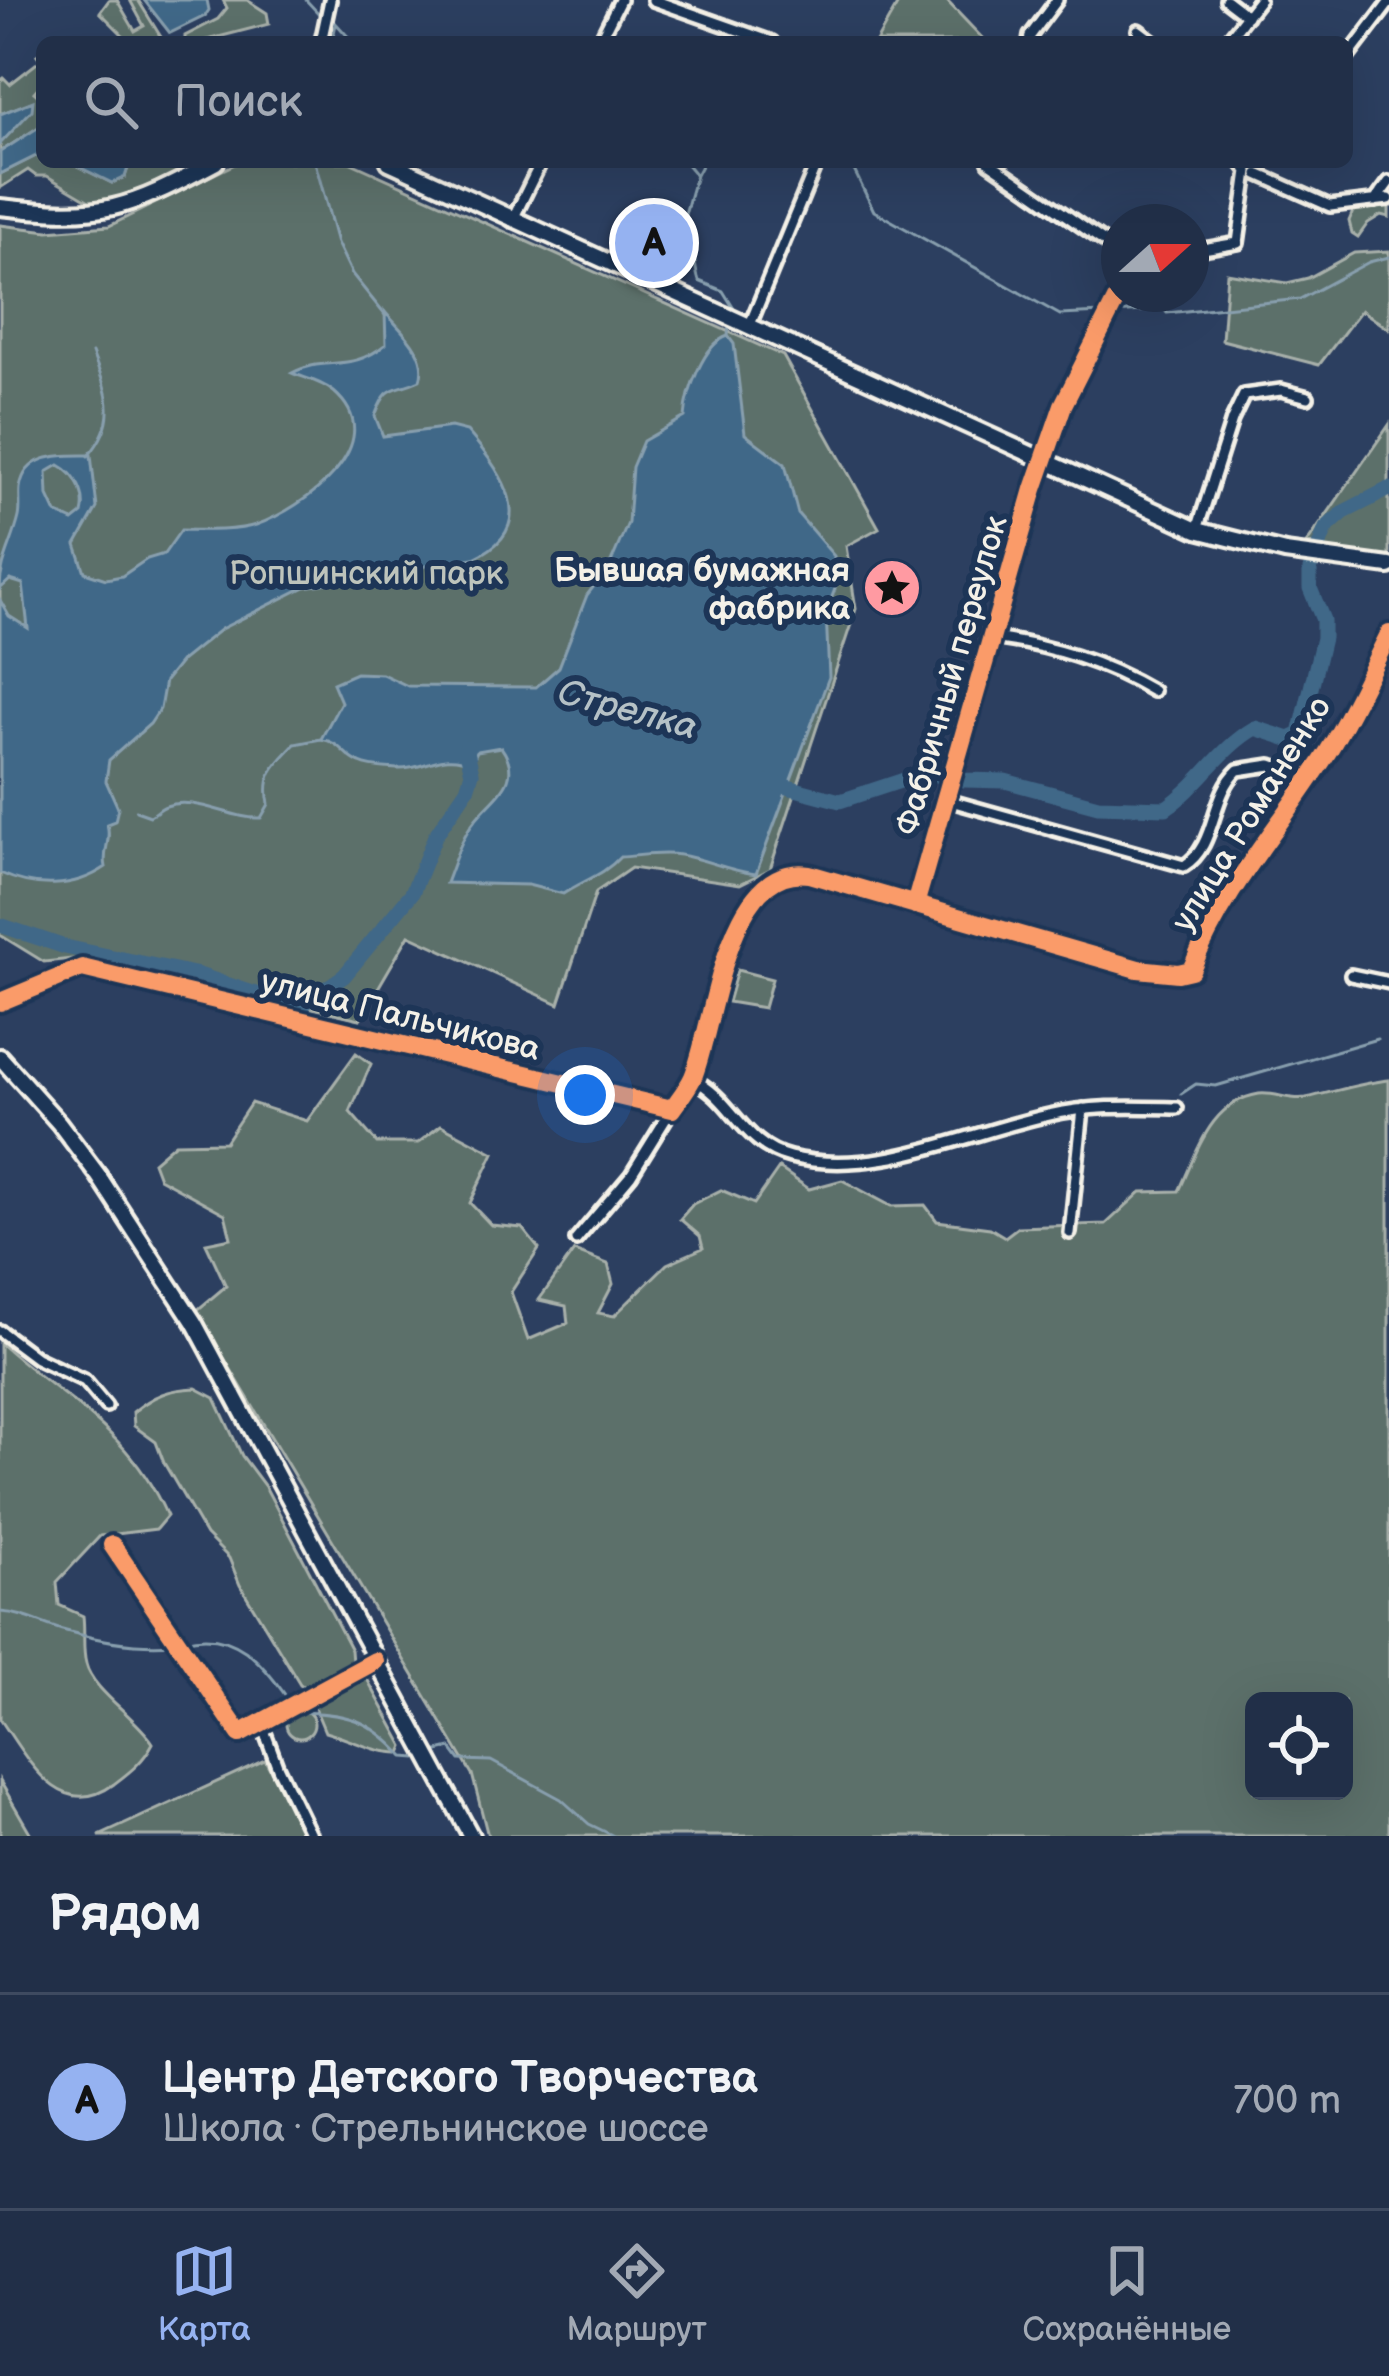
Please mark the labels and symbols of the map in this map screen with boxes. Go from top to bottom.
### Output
pin: A [615,198,693,288]
north arrow [1101,204,1209,312]
street label: Фабричный переулок [887,511,1017,840]
place label: Бывшая бумажная фабрика [554,551,851,629]
park label: Ропшинский парк [229,554,504,594]
place icon: Бывшая бумажная фабрика [861,557,923,619]
water label: Стрелка [553,671,702,750]
street label: улица Романенко [1163,689,1340,939]
street label: улица Пальчикова [257,962,544,1070]
your location [555,1065,615,1125]

